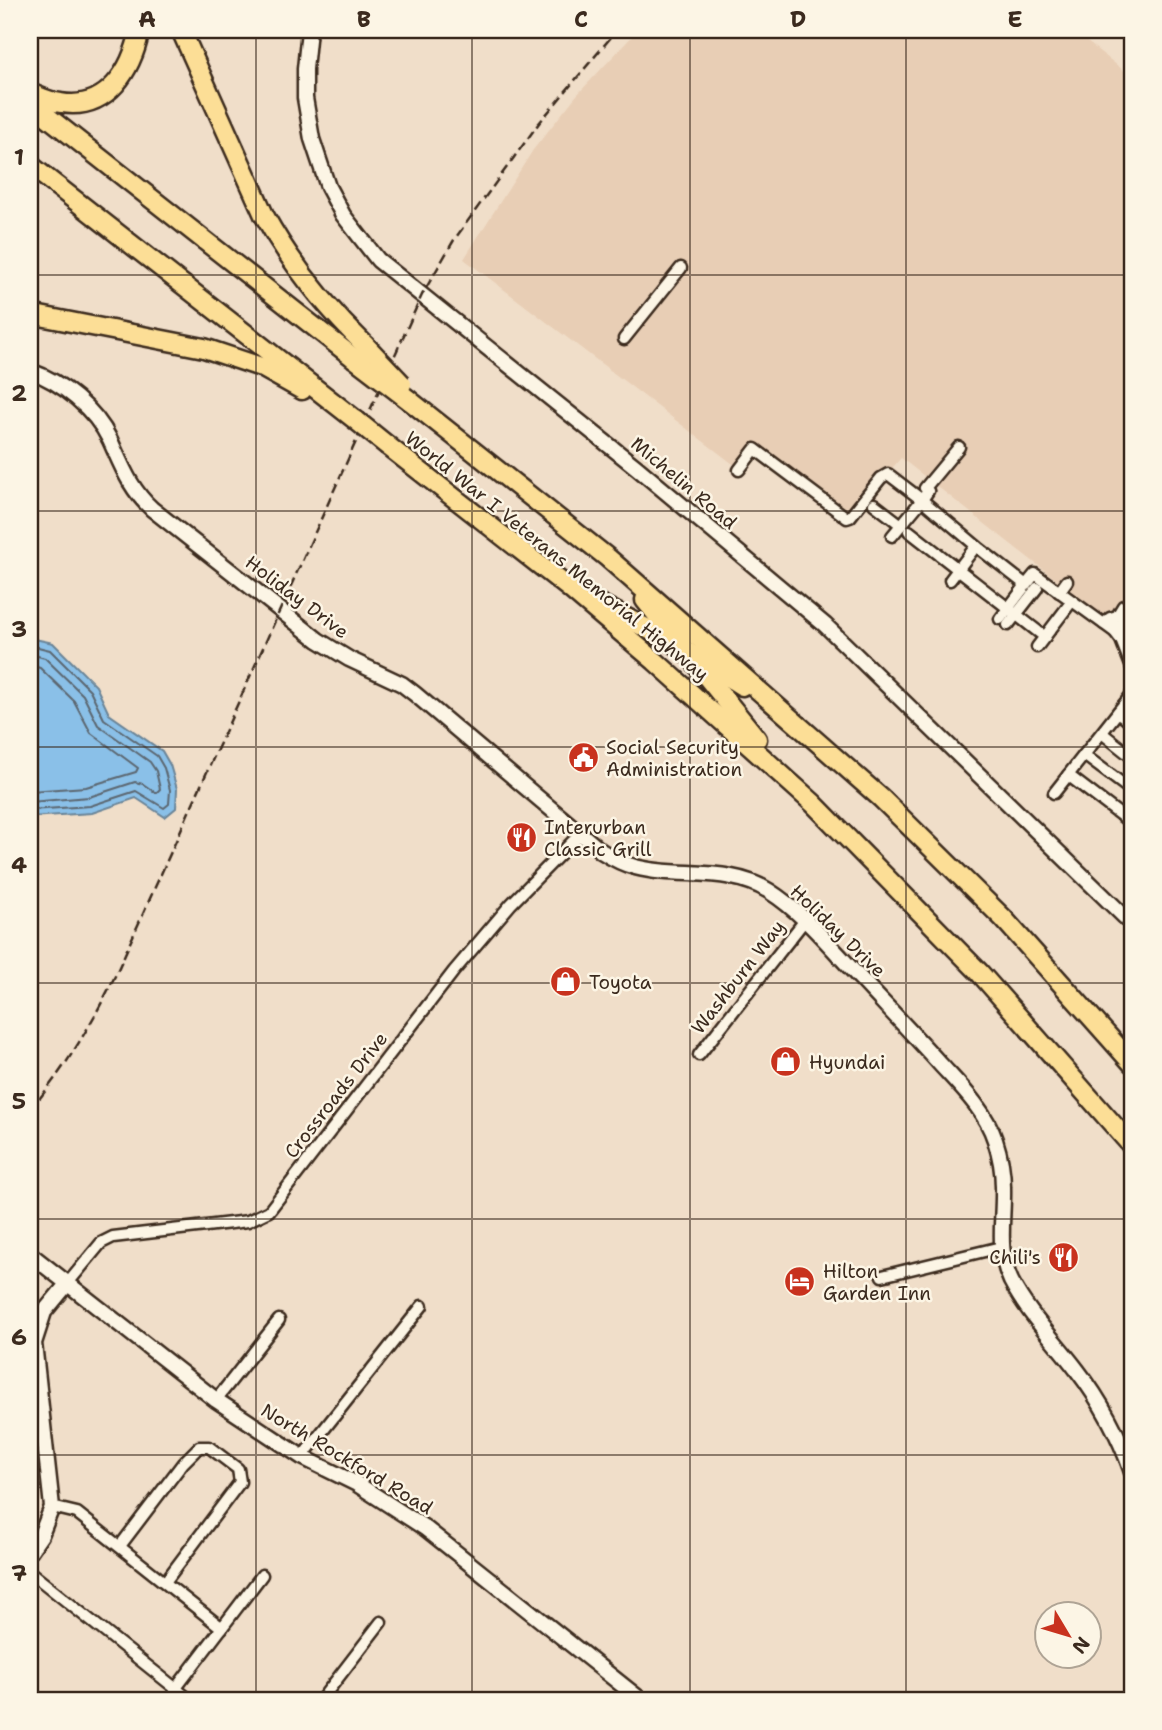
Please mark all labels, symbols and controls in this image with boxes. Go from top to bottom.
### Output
text: A [138,4,156,34]
text: B [357,4,371,34]
text: C [574,4,588,34]
text: D [790,4,806,34]
text: E [1007,4,1023,34]
text: 1 [14,142,24,172]
text: 2 [11,378,27,408]
street label: World War I Veterans Memorial Highway [400,426,714,686]
street label: Michelin Road [626,431,742,535]
street label: Holiday Drive [240,550,354,644]
text: 3 [11,614,27,644]
place label: Social Security Administration [606,735,742,782]
public building icon: Social Security Administration [566,741,600,775]
place label: Interurban Classic Grill [544,815,652,862]
restaurant icon: Interurban Classic Grill [504,821,538,855]
text: 4 [11,850,27,880]
street label: Holiday Drive [785,879,891,983]
street label: Washburn Way [686,915,790,1039]
shop icon: Toyota [549,965,583,999]
place label: Toyota [589,970,652,995]
street label: Crossroads Drive [279,1027,393,1163]
shop icon: Hyundai [769,1045,803,1079]
place label: Hyundai [809,1050,885,1075]
text: 5 [12,1086,26,1116]
restaurant icon: Chili's [1047,1240,1081,1274]
place label: Chili's [989,1245,1041,1270]
place label: Hilton Garden Inn [823,1259,931,1306]
hotel icon: Hilton Garden Inn [783,1265,817,1299]
text: 6 [11,1322,27,1352]
street label: North Rockford Road [256,1398,438,1520]
text: 7 [11,1558,27,1588]
north arrow [1032,1600,1102,1670]
text: N [1067,1632,1095,1659]

